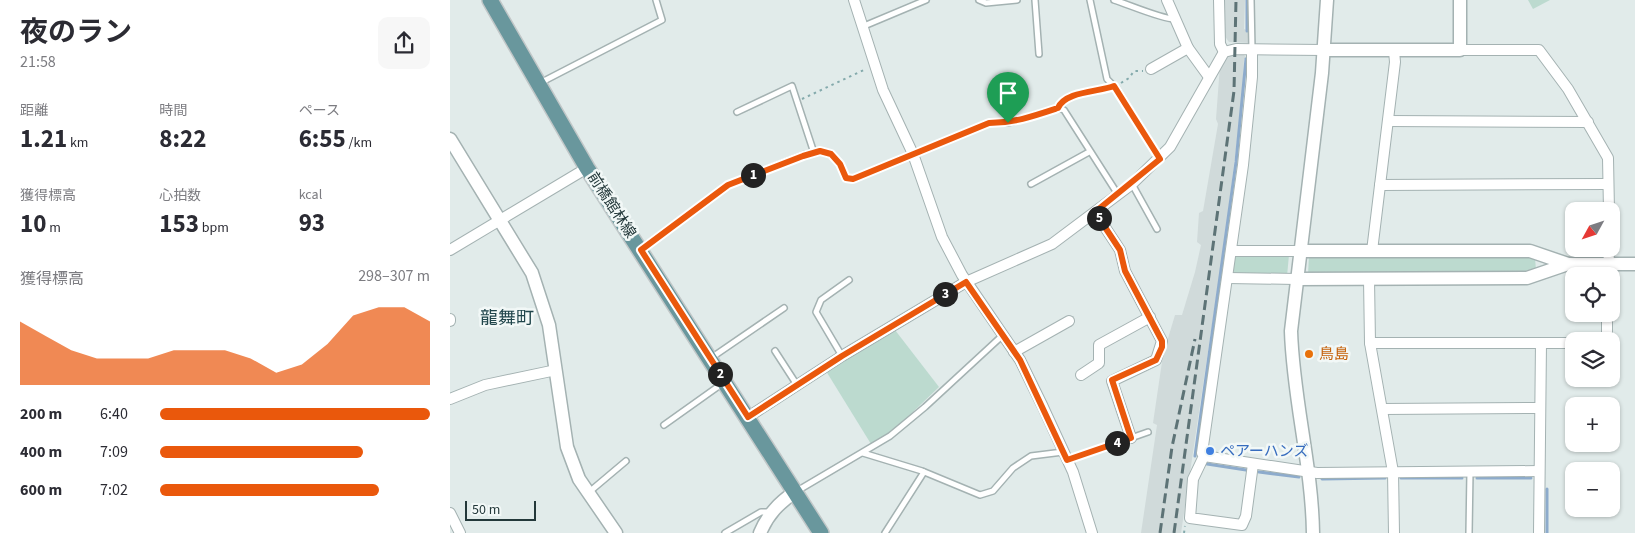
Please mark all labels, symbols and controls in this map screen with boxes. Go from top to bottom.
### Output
text: 夜のラン [20,12,132,52]
button: share [378,17,430,69]
text: 21:58 [20,51,56,73]
pin [987,72,1029,123]
icon: arrive [994,79,1022,107]
text: 距離 [20,101,48,121]
text: 時間 [159,101,187,121]
text: ペース [299,101,340,121]
text: 1.21 [20,121,67,157]
text: 8:22 [159,121,206,157]
text: 6:55 [299,121,346,157]
text: km [67,133,88,153]
text: /km [346,133,372,153]
pin: 1 [740,162,766,188]
text: 1 [750,165,757,185]
street label: 前橋館林線 [582,168,641,242]
text: kcal [299,185,322,205]
text: 獲得標高 [20,186,76,206]
text: 心拍数 [159,186,201,206]
north arrow [1565,202,1620,258]
map controls [1565,202,1620,517]
text: 93 [299,205,325,241]
text: 10 [20,206,46,242]
text: 153 [159,206,199,242]
pin: 5 [1086,206,1112,230]
text: 5 [1096,208,1103,228]
text: m [46,218,61,238]
text: bpm [199,218,229,238]
text: 298–307 m [358,265,430,287]
button: locate [1565,267,1620,322]
text: 獲得標高 [20,268,84,290]
pin: 3 [932,282,958,306]
text: 3 [942,284,949,304]
district label: 龍舞町 [480,306,534,331]
button: layers [1565,332,1620,387]
place label: 鳥島 [1319,344,1349,365]
marker: 鳥島 [1303,348,1315,360]
pin: 2 [708,362,732,386]
text: 2 [717,364,724,384]
button: + [1565,397,1620,452]
text: 200 m [20,403,62,425]
text: 6:40 [100,403,128,425]
pin: 4 [1104,430,1130,456]
text: 4 [1114,433,1121,453]
text: 400 m [20,441,62,463]
text: 7:09 [100,441,128,463]
place label: ペアーハンズ [1220,441,1309,462]
marker: ペアーハンズ [1204,445,1216,457]
button: − [1565,462,1620,517]
text: 600 m [20,479,62,501]
text: 7:02 [100,479,128,501]
scale bar [465,498,536,521]
text: 50 m [472,500,500,520]

